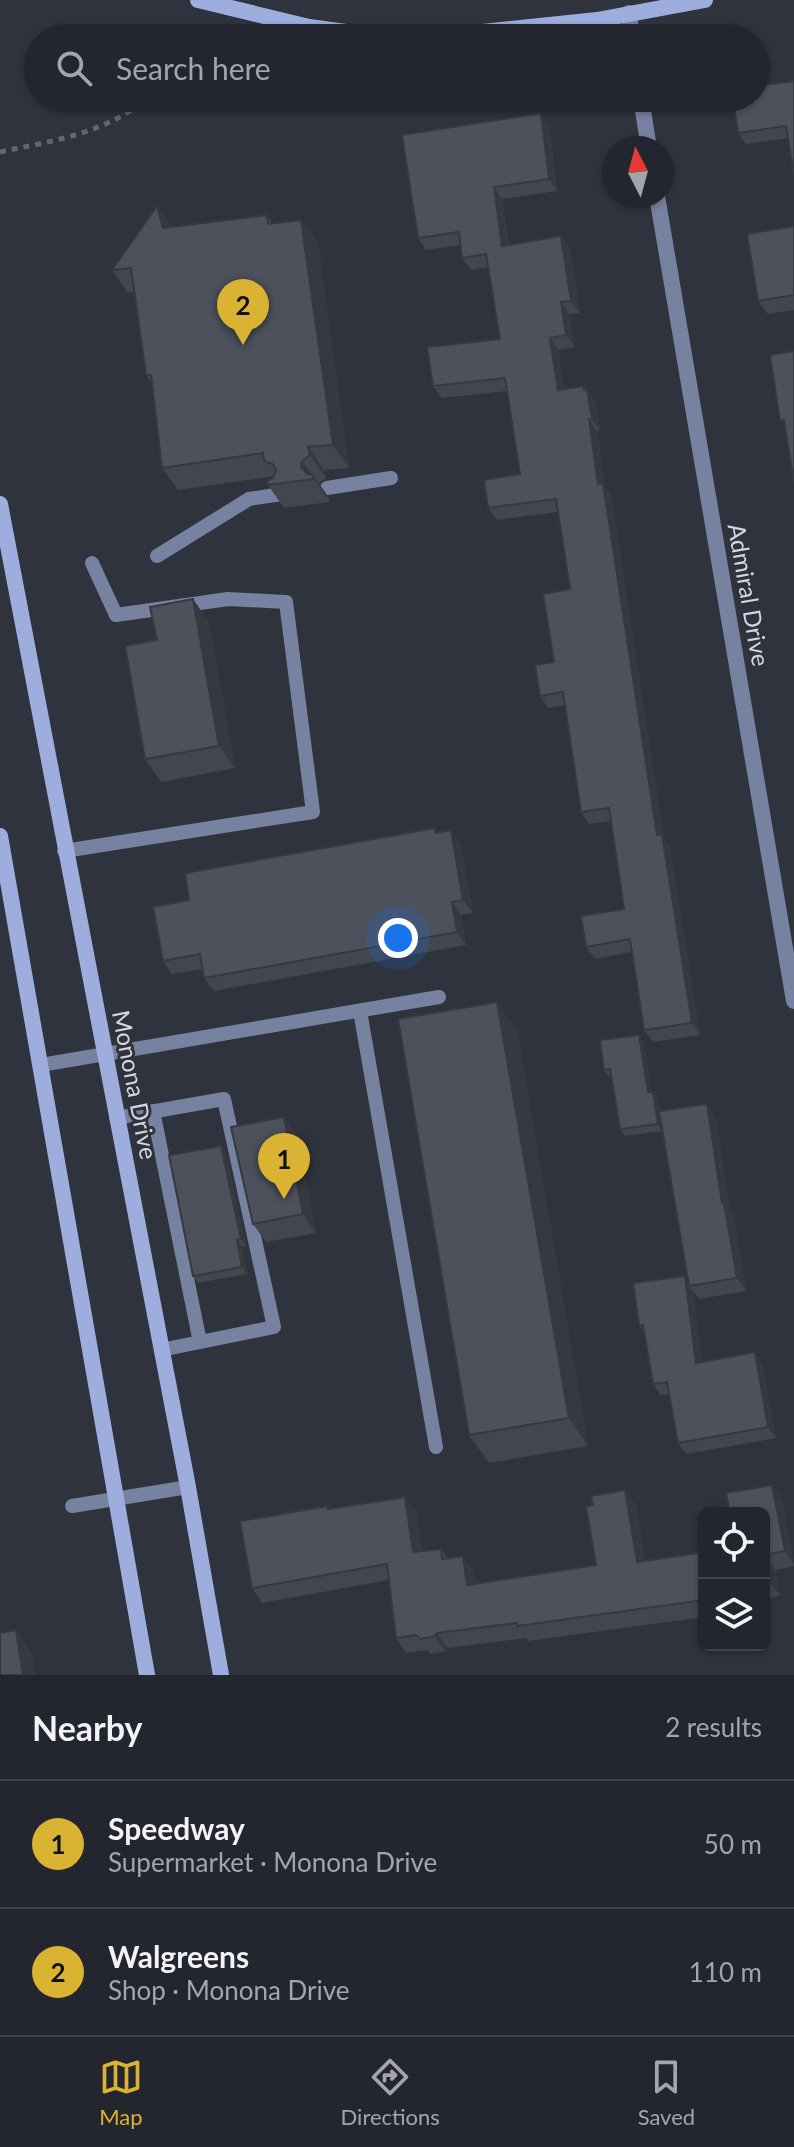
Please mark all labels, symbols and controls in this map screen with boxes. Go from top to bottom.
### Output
search box [24,24,770,112]
icon: search [52,46,96,90]
text: Search here [116,50,271,86]
north arrow [602,136,674,208]
pin: 2 [217,279,269,345]
street label: Admiral Drive [723,521,776,668]
your location [378,918,418,958]
street label: Monona Drive [107,1008,164,1162]
pin: 1 [258,1133,310,1199]
map controls [698,1507,770,1651]
button: locate [698,1507,770,1579]
button: layers [698,1579,770,1651]
text: Nearby [32,1707,143,1748]
text: 2 results [665,1711,762,1743]
text: Speedway [108,1810,245,1846]
text: 1 [50,1828,66,1860]
text: 50 m [704,1828,762,1860]
text: Supermarket · Monona Drive [108,1846,437,1878]
text: Walgreens [108,1938,249,1974]
text: 2 [50,1956,66,1988]
text: 110 m [689,1956,762,1988]
text: Shop · Monona Drive [108,1974,350,2006]
tab: Map [99,2055,143,2130]
tab: Directions [341,2055,440,2130]
tab: Saved [638,2055,695,2130]

